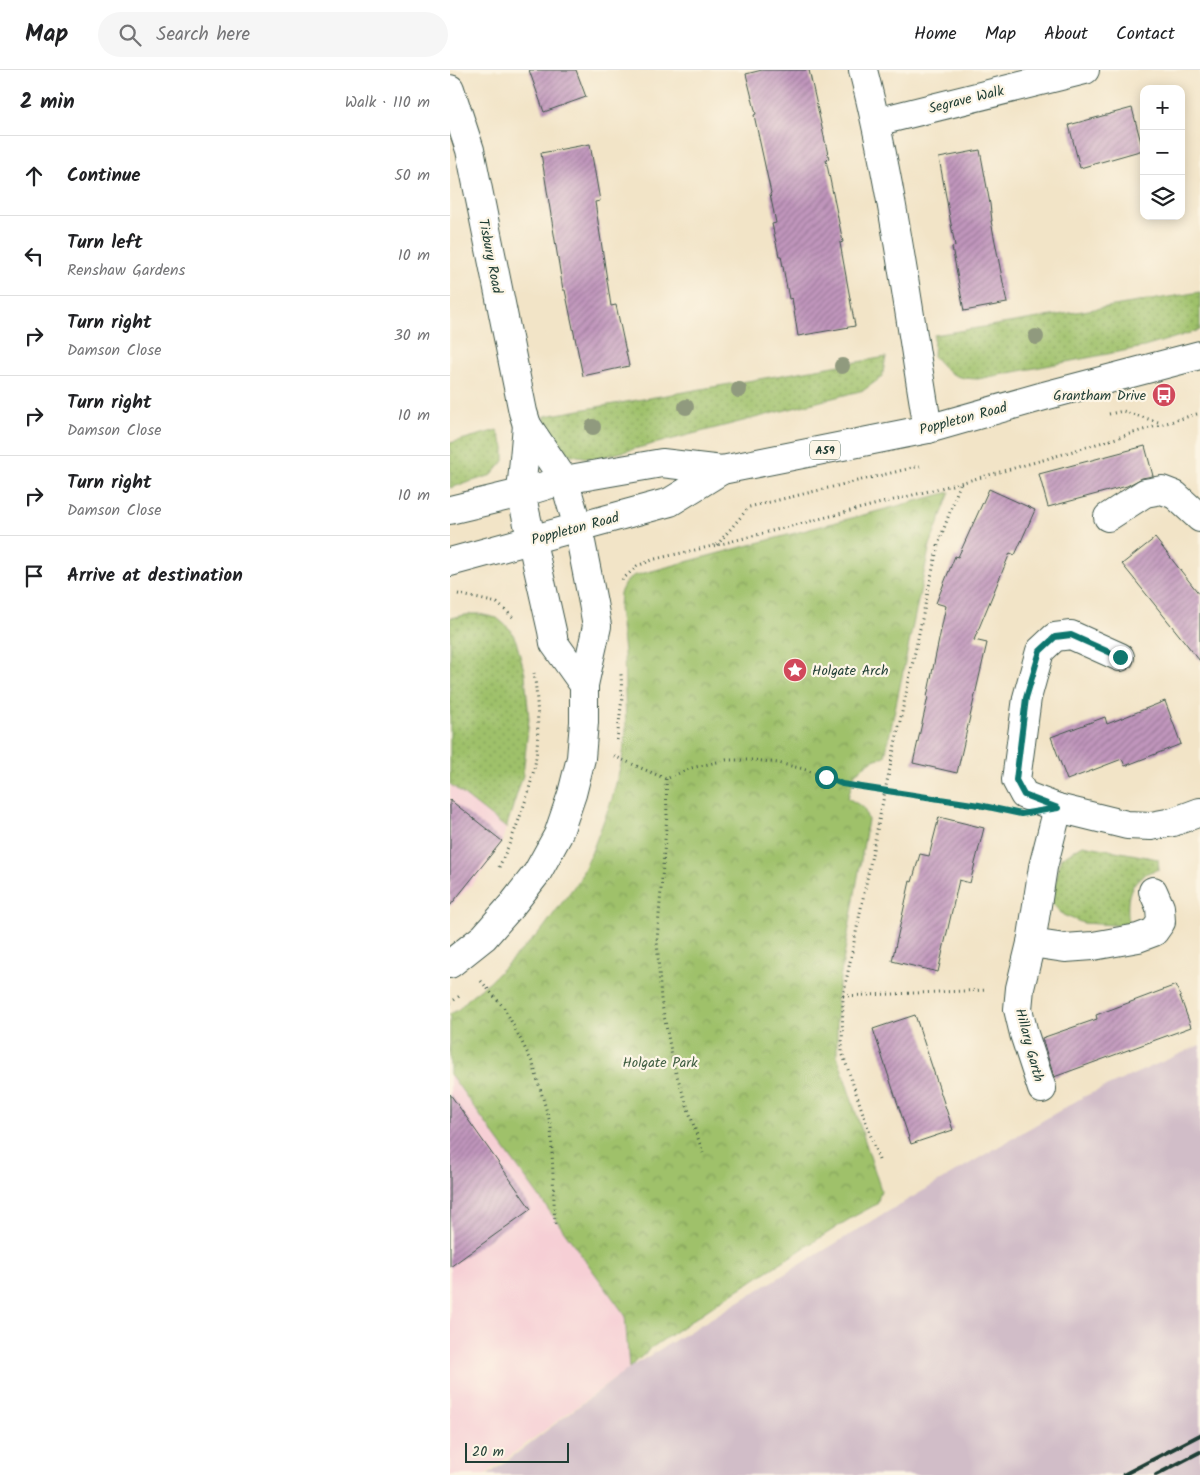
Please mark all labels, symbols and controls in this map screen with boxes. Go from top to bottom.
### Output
search box [98,12,448,57]
text: Map [25,15,68,54]
text: Search here [156,20,250,50]
text: Home [914,20,957,49]
text: Map [985,20,1016,49]
text: About [1044,20,1088,49]
text: Contact [1116,20,1175,49]
icon: search [116,21,144,49]
street label: Segrave Walk [926,80,1007,120]
map controls [1140,85,1185,220]
button: + [1140,85,1185,130]
text: 2 min [20,86,75,119]
text: Walk · 110 m [345,90,430,115]
button: − [1140,130,1185,175]
text: Continue [67,161,140,191]
icon: ahead [20,162,48,190]
text: 50 m [394,163,430,188]
button: layers [1140,175,1185,220]
street label: Tisbury Road [472,217,508,296]
text: Turn left [67,228,142,258]
icon: left [20,242,48,270]
text: 10 m [398,243,430,268]
text: Renshaw Gardens [67,258,185,283]
text: Turn right [67,308,152,338]
icon: right [20,322,48,350]
text: 30 m [394,323,430,348]
text: Damson Close [67,338,161,363]
bus stop icon: Grantham Drive [1151,382,1177,408]
place label: Grantham Drive [1053,385,1147,407]
text: Turn right [67,388,152,418]
street label: Poppleton Road [917,396,1011,441]
icon: right [20,402,48,430]
text: 10 m [398,403,430,428]
text: Damson Close [67,418,161,443]
road number: A59 [810,440,840,460]
text: Turn right [67,468,152,498]
icon: right [20,482,48,510]
text: 10 m [398,483,430,508]
text: Damson Close [67,498,161,523]
street label: Poppleton Road [529,506,623,551]
text: Arrive at destination [67,561,243,591]
icon: arrive [20,562,48,590]
route end [1109,646,1132,669]
place icon: Holgate Arch [782,657,808,683]
place label: Holgate Arch [812,660,889,682]
route start [815,766,838,789]
street label: Hillary Garth [1009,1006,1049,1085]
park label: Holgate Park [622,1052,698,1074]
scale bar [465,1440,569,1463]
text: 20 m [472,1441,504,1463]

